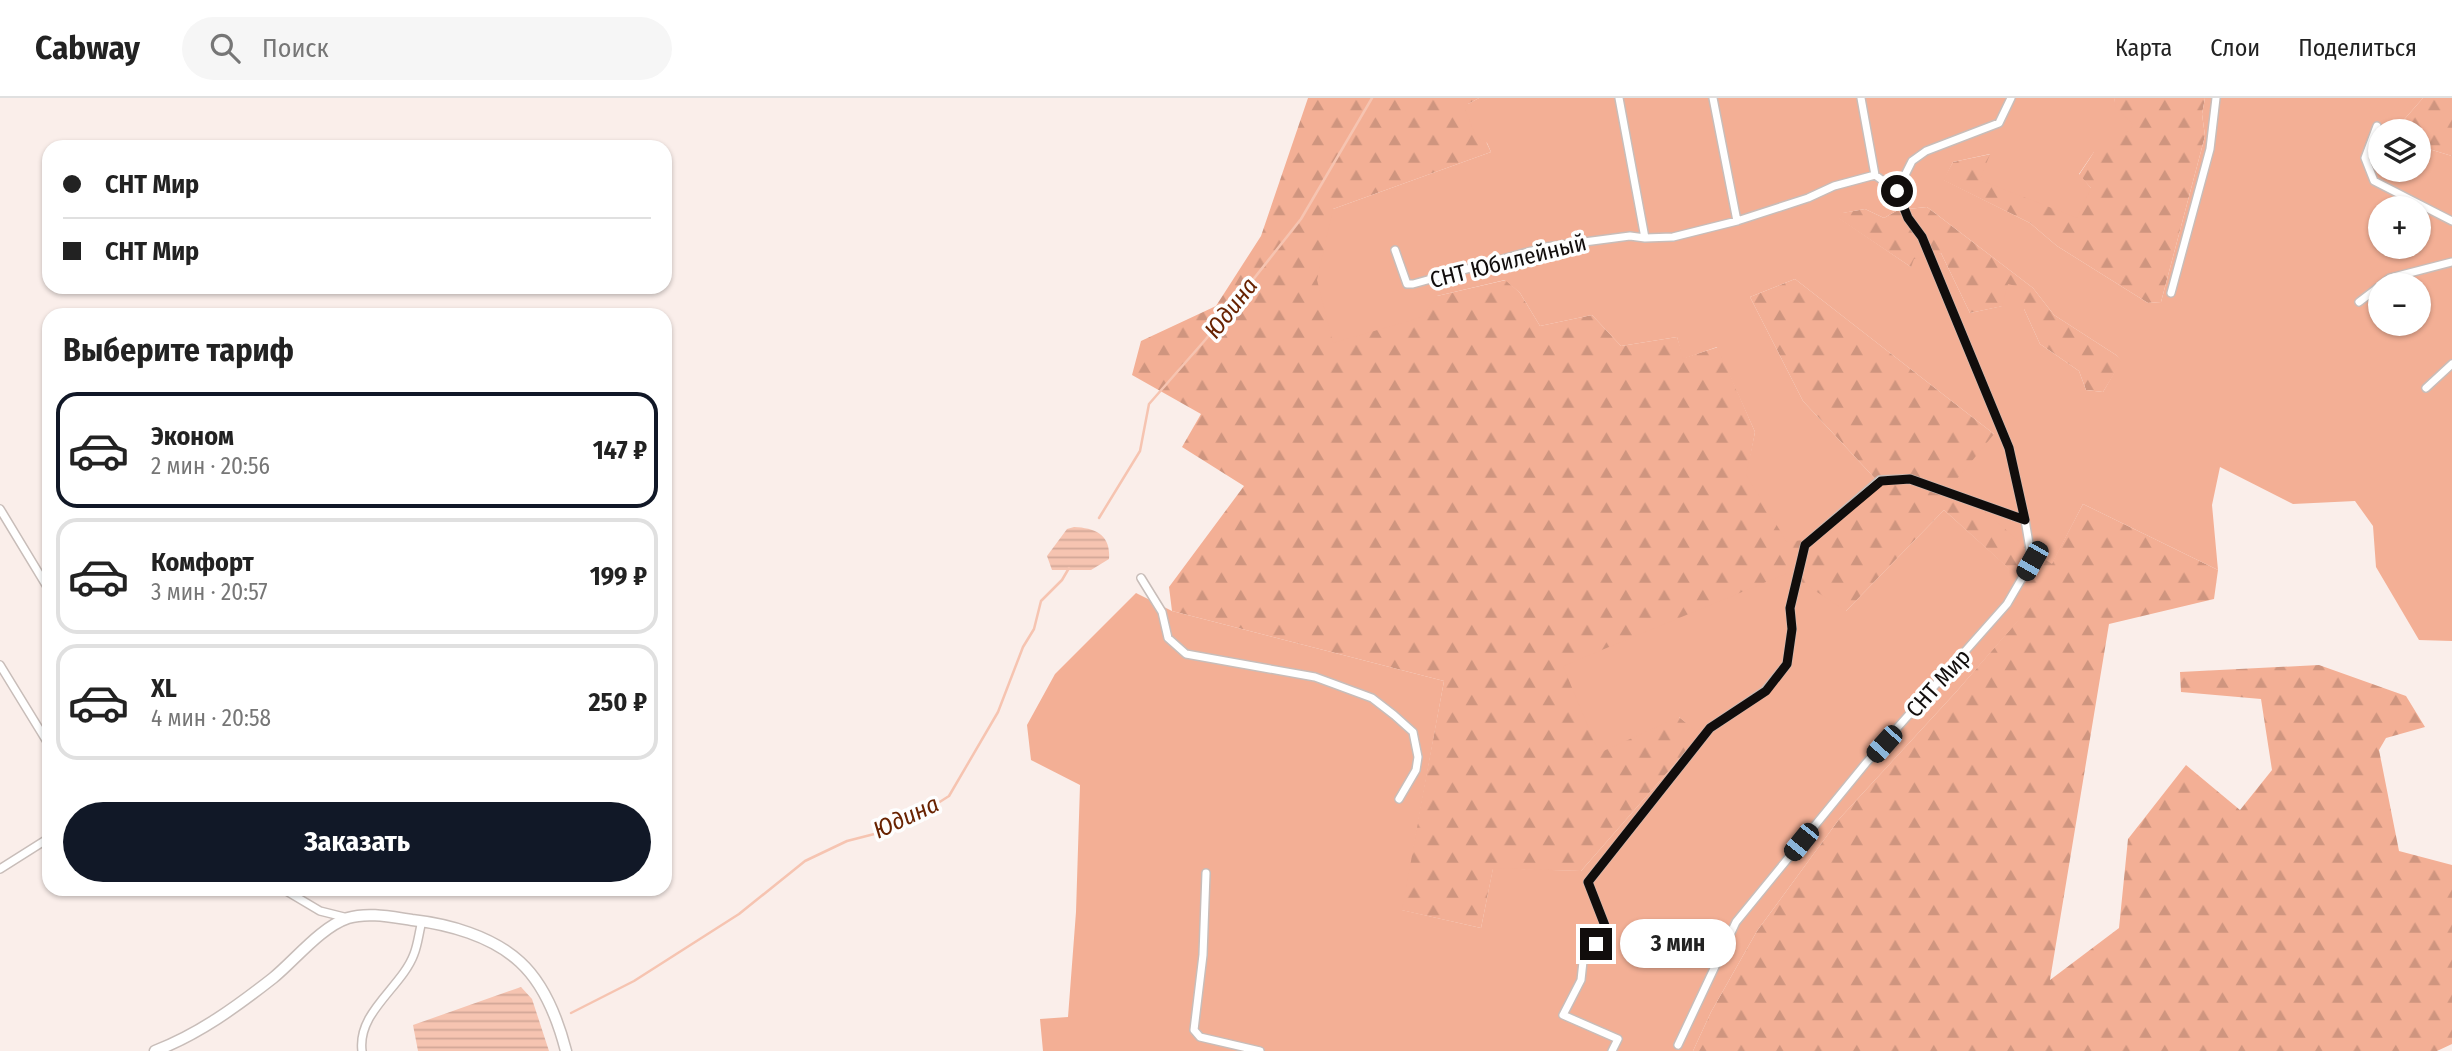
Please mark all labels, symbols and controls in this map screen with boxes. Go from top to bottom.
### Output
search box [182,17,672,80]
text: Cabway [35,28,140,68]
icon: search [206,29,244,67]
text: Поиск [262,33,329,64]
text: Карта [2115,34,2172,62]
text: Слои [2210,34,2260,62]
text: Поделиться [2298,34,2417,62]
map controls [2368,119,2431,336]
button: layers [2368,119,2431,182]
text: СНТ Мир [105,169,199,200]
route start [1881,175,1913,207]
button: + [2368,196,2431,259]
street label: СНТ Юбилейный [1427,228,1589,294]
text: СНТ Мир [105,236,199,267]
water label: Юдина [1199,272,1263,344]
button: − [2368,273,2431,336]
text: Выберите тариф [63,331,294,369]
icon: car [67,419,130,482]
text: Эконом [151,421,234,452]
text: 147 ₽ [593,435,647,466]
text: 2 мин · 20:56 [151,452,270,480]
car [2013,538,2052,584]
icon: car [67,545,130,608]
text: Комфорт [151,547,254,578]
text: 199 ₽ [590,561,647,592]
text: 3 мин · 20:57 [151,578,268,606]
street label: СНТ Мир [1900,643,1976,723]
icon: car [67,671,130,734]
text: XL [151,673,177,704]
text: 250 ₽ [589,687,647,718]
text: 4 мин · 20:58 [151,704,271,732]
car [1863,721,1906,767]
water label: Юдина [869,790,943,844]
button: Заказать [63,802,651,882]
car [1780,819,1823,865]
callout: 3 мин [1620,920,1736,968]
route end [1580,928,1612,960]
text: 3 мин [1651,929,1705,957]

